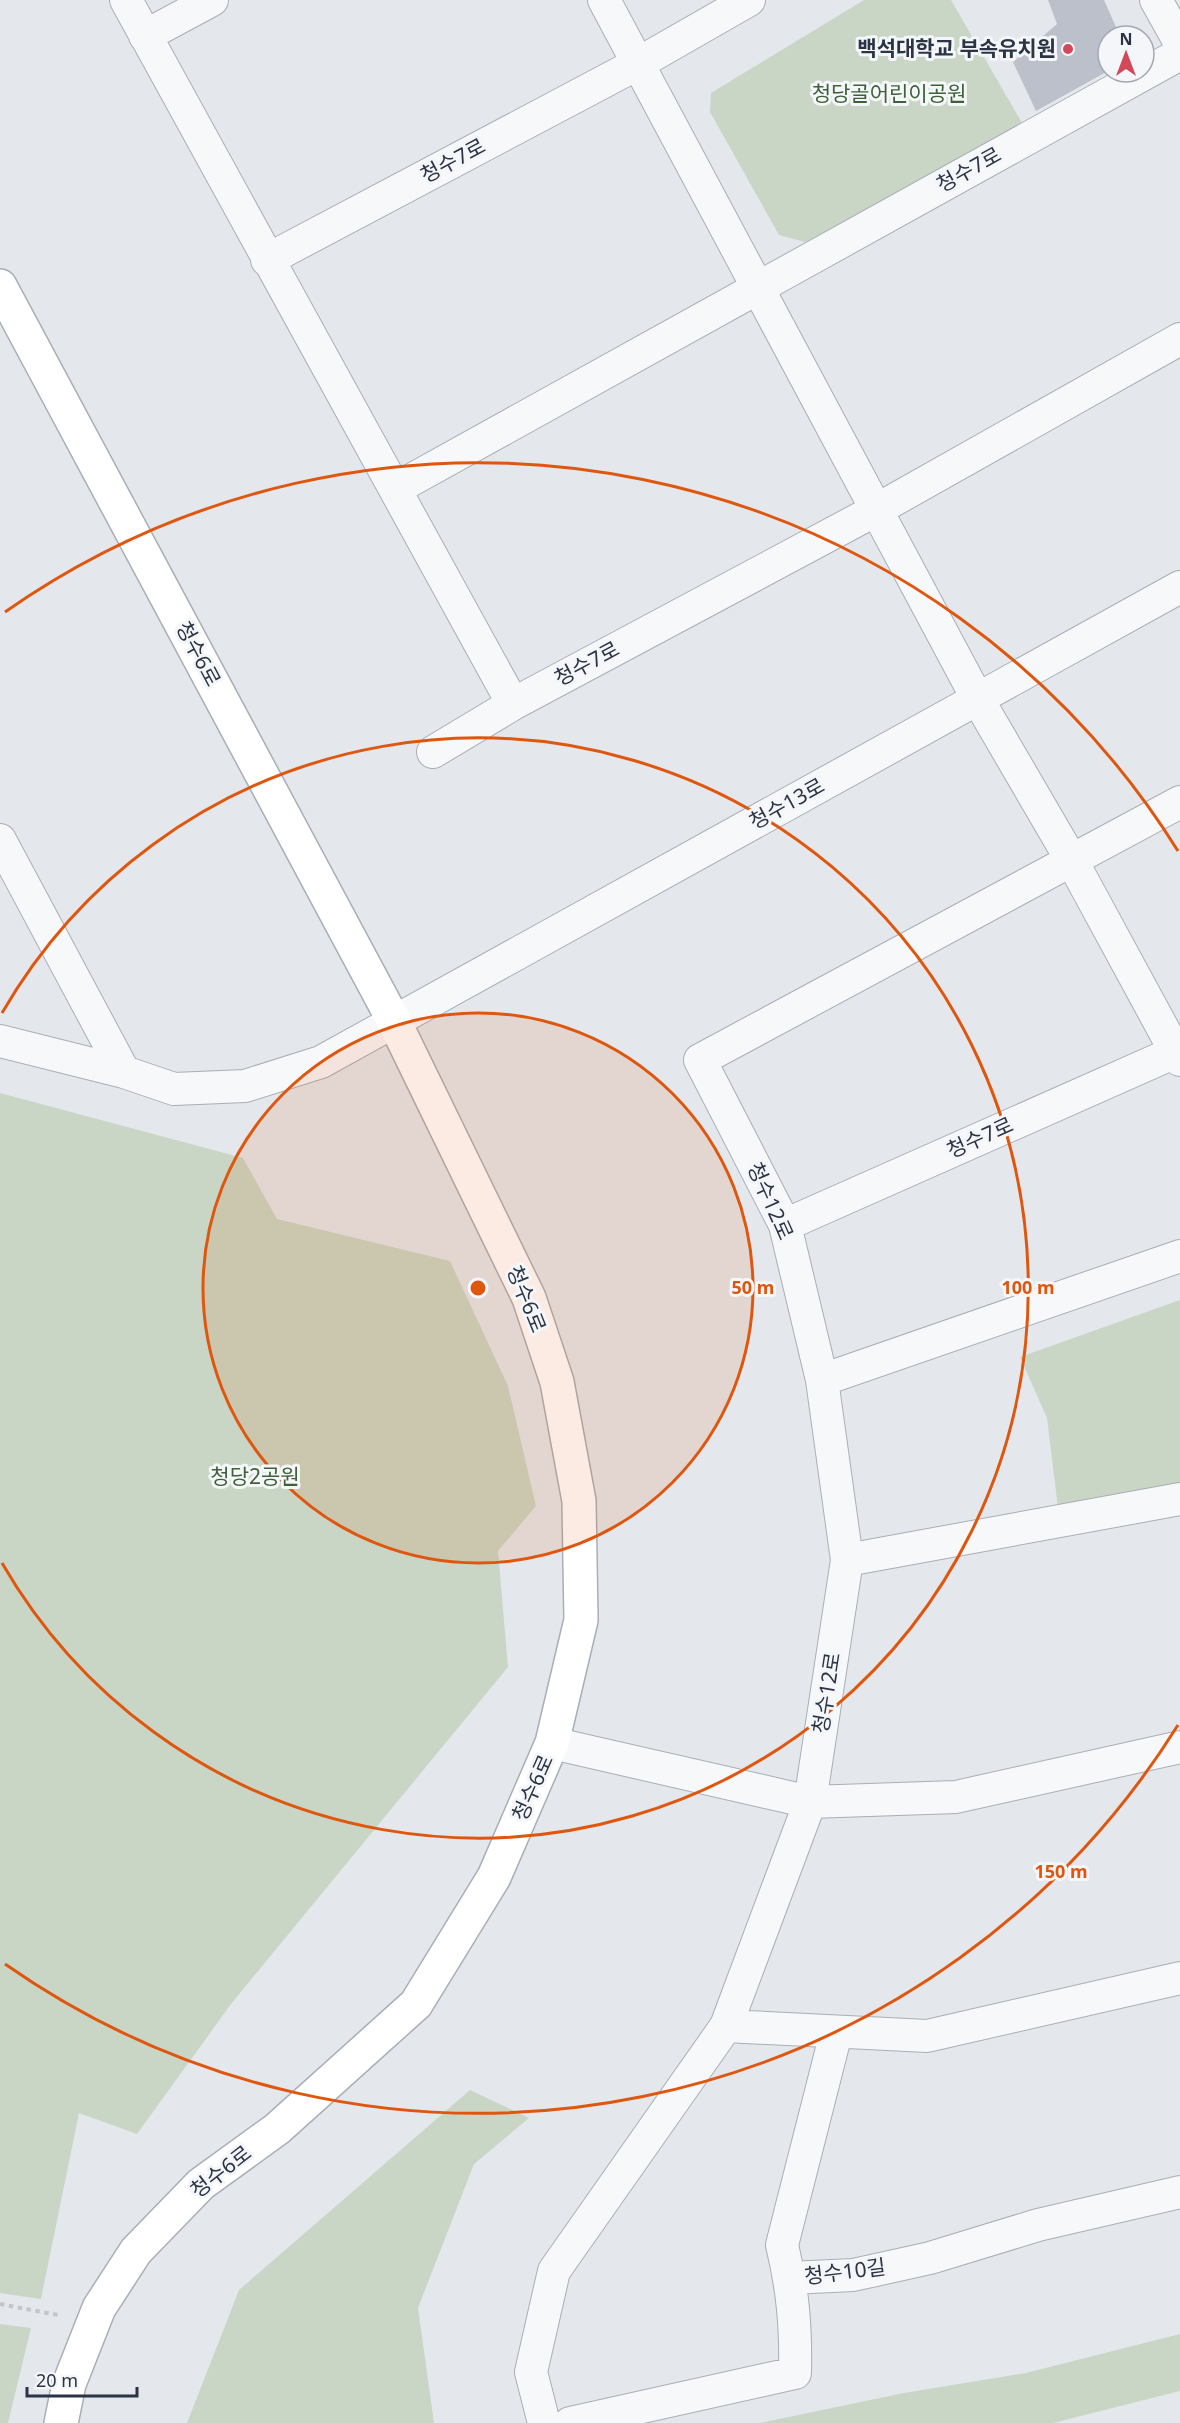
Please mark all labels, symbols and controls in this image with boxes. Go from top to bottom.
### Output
north arrow [1096,24,1156,84]
text: N [1119,28,1133,50]
place label: 백석대학교 부속유치원 [857,34,1056,62]
marker: 백석대학교 부속유치원 [1061,42,1075,56]
park label: 청당골어린이공원 [812,79,966,107]
street label: 청수7로 [415,131,490,189]
street label: 청수7로 [931,140,1006,198]
street label: 청수6로 [170,616,228,691]
street label: 청수7로 [549,634,624,692]
street label: 청수13로 [744,771,829,835]
street label: 청수7로 [942,1110,1017,1164]
street label: 청수12로 [741,1157,800,1244]
street label: 청수6로 [501,1261,553,1336]
text: 50 m [732,1275,774,1299]
text: 100 m [1001,1275,1055,1299]
centre of rings [468,1278,488,1298]
park label: 청당2공원 [210,1462,300,1490]
street label: 청수12로 [806,1650,846,1736]
street label: 청수6로 [505,1750,559,1825]
text: 150 m [1034,1859,1088,1883]
street label: 청수6로 [184,2139,257,2204]
street label: 청수10길 [802,2252,887,2290]
scale bar [27,2360,136,2398]
text: 20 m [36,2368,78,2392]

